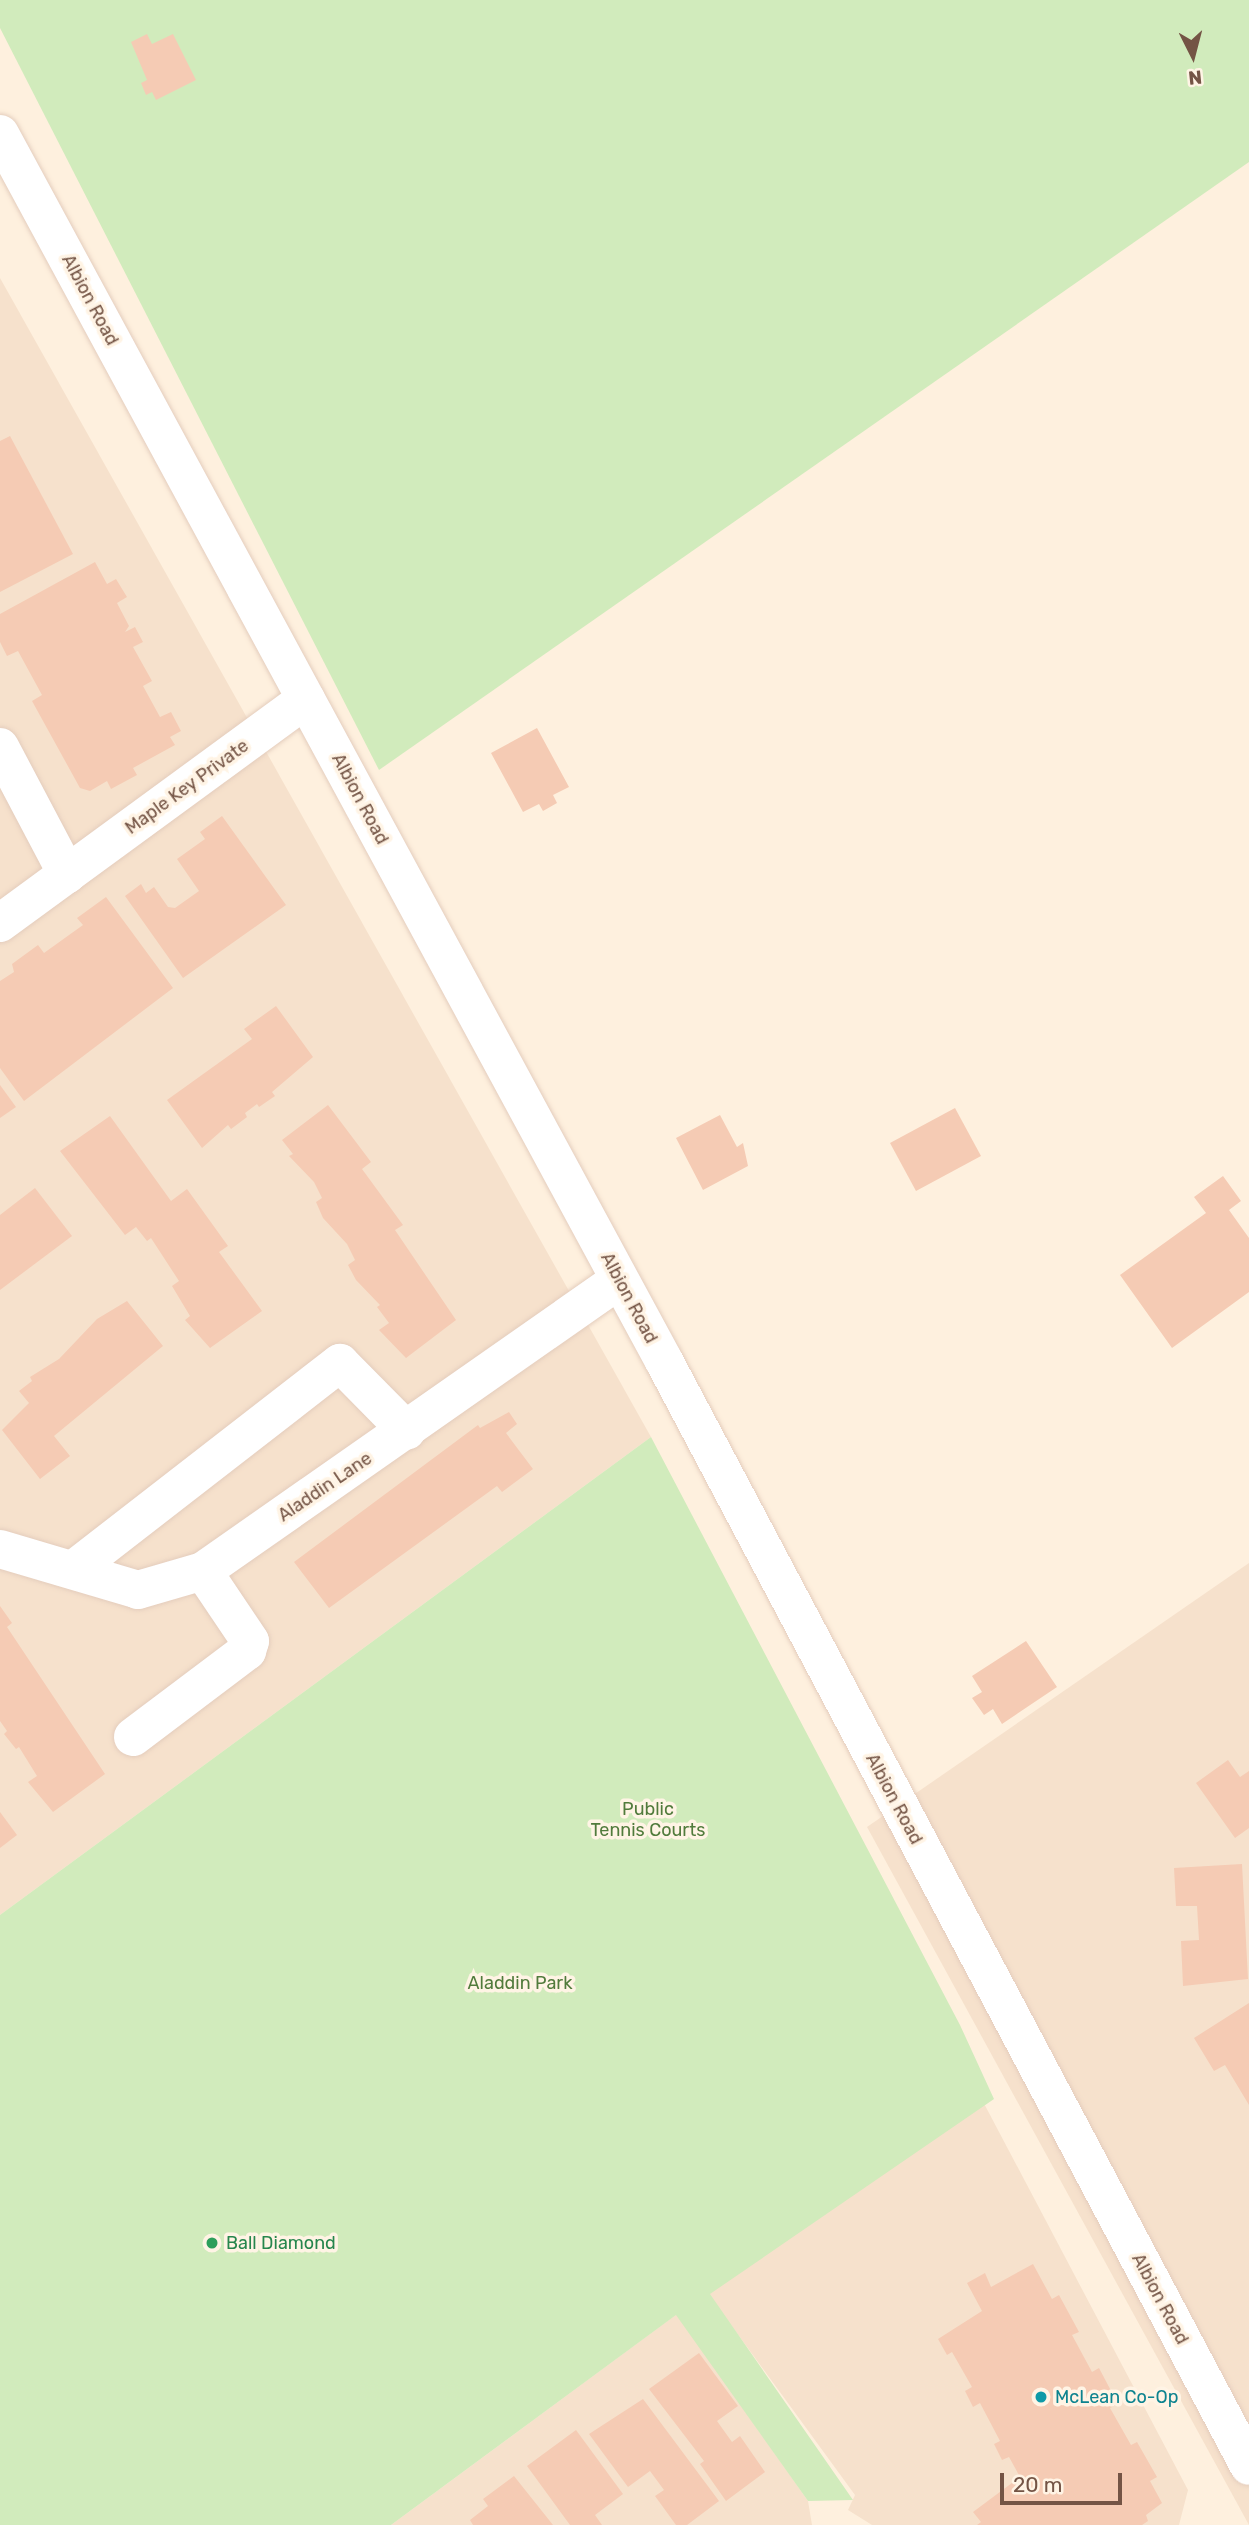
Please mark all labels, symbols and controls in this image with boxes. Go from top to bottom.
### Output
north arrow [1158,21,1228,91]
text: N [1187,65,1203,90]
street label: Albion Road [57,251,123,349]
street label: Maple Key Private [121,735,253,839]
street label: Albion Road [327,750,393,848]
street label: Albion Road [596,1249,662,1347]
street label: Aladdin Lane [274,1448,376,1526]
street label: Albion Road [861,1750,927,1848]
park label: Public Tennis Courts [591,1799,705,1842]
park label: Aladdin Park [468,1972,572,1994]
place label: Ball Diamond [226,2232,336,2254]
marker: Ball Diamond [204,2235,220,2251]
street label: Albion Road [1127,2250,1193,2348]
place label: McLean Co-Op [1055,2386,1178,2408]
marker: McLean Co-Op [1033,2389,1049,2405]
scale bar [1004,2458,1126,2502]
text: 20 m [1013,2472,1062,2497]

